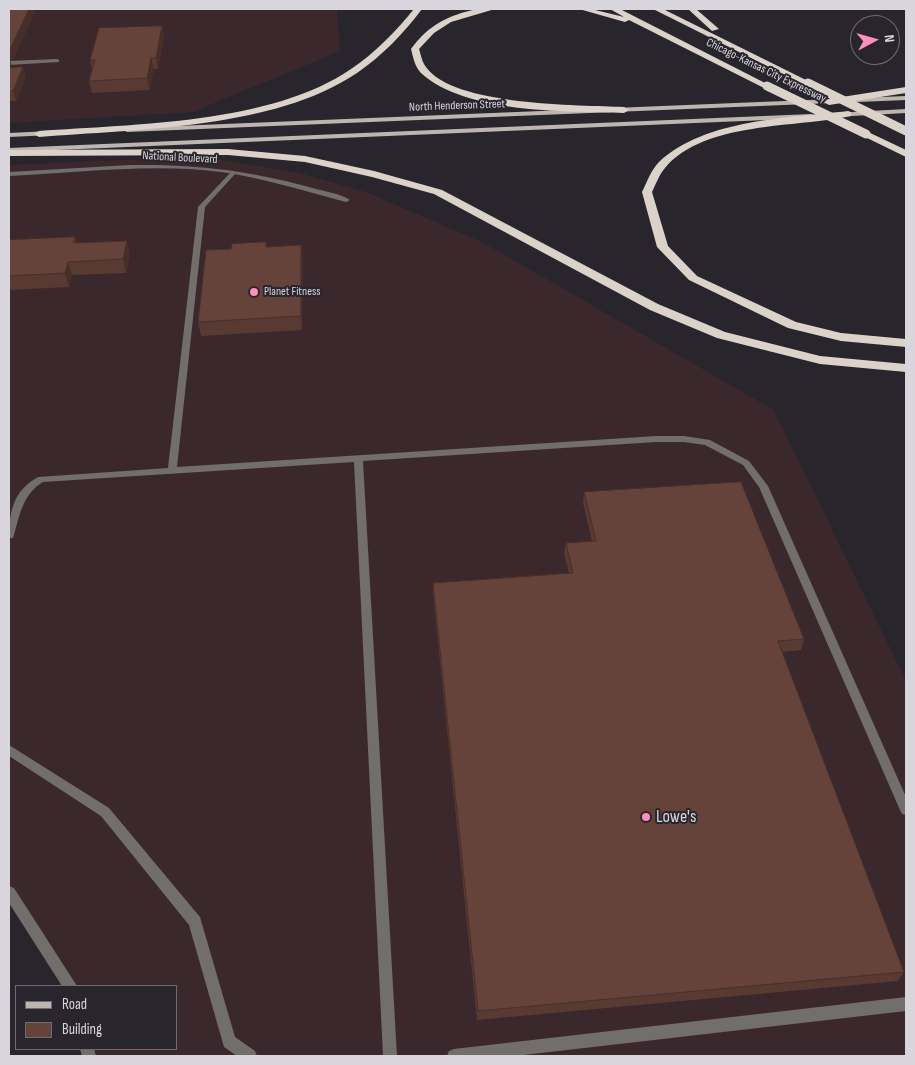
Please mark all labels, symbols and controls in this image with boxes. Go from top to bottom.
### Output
north arrow [850,15,900,65]
text: N [881,34,898,43]
street label: Chicago-Kansas City Expressway [704,36,828,106]
street label: North Henderson Street [409,97,505,115]
street label: National Boulevard [142,149,218,167]
place label: Planet Fitness [264,285,320,299]
marker: Planet Fitness [248,286,260,298]
place label: Lowe's [656,806,696,828]
marker: Lowe's [640,811,652,823]
legend [15,985,178,1050]
text: Road [62,995,87,1014]
text: Building [62,1020,102,1039]

